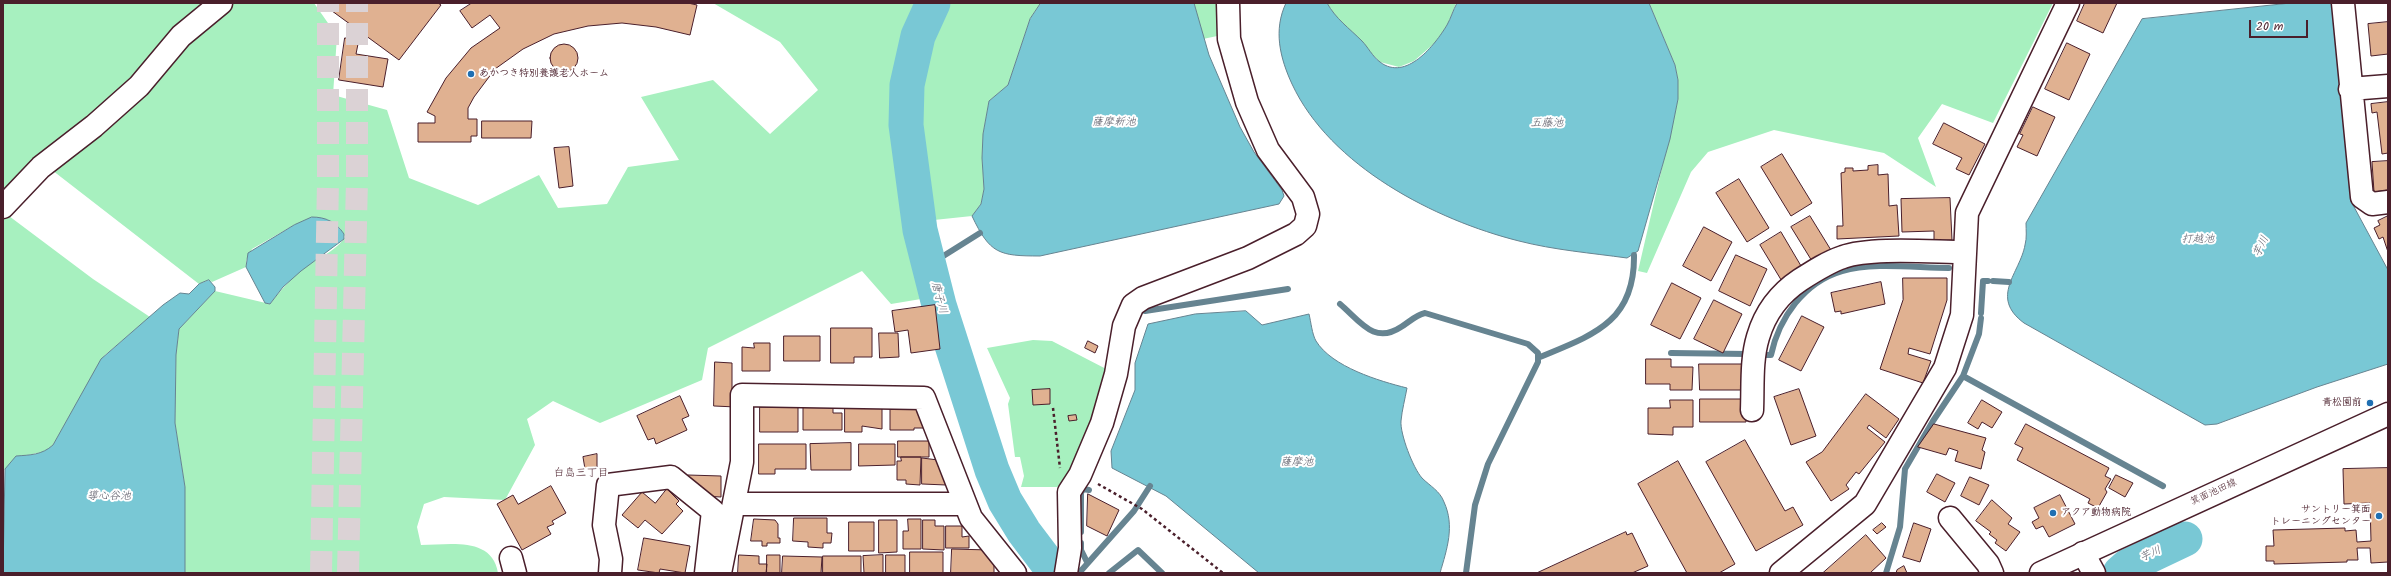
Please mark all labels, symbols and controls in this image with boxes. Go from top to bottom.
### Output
scale bar [2251,12,2310,38]
text: 20 m [2256,17,2283,36]
place label: あかつき特別養護老人ホーム [479,68,609,80]
marker: あかつき特別養護老人ホーム [466,69,476,79]
water label: 薩摩新池 [1092,116,1136,130]
water label: 五藤池 [1531,117,1563,131]
water label: 打越池 [2182,233,2214,247]
water label: 芋川 [2251,234,2273,260]
water label: 唐子川 [927,280,949,316]
place label: 青松園前 [2322,397,2362,409]
marker: 青松園前 [2365,398,2375,408]
water label: 薩摩池 [1281,456,1313,470]
district label: 白島三丁目 [554,467,608,481]
street label: 箕面池田線 [2189,477,2239,509]
water label: 導心谷池 [87,490,131,504]
place label: サントリー箕面 トレーニングセンター [2271,504,2371,528]
place label: アクア動物病院 [2061,507,2131,519]
marker: アクア動物病院 [2048,508,2058,518]
marker: サントリー箕面 トレーニングセンター [2374,511,2384,521]
water label: 芋川 [2138,544,2164,566]

